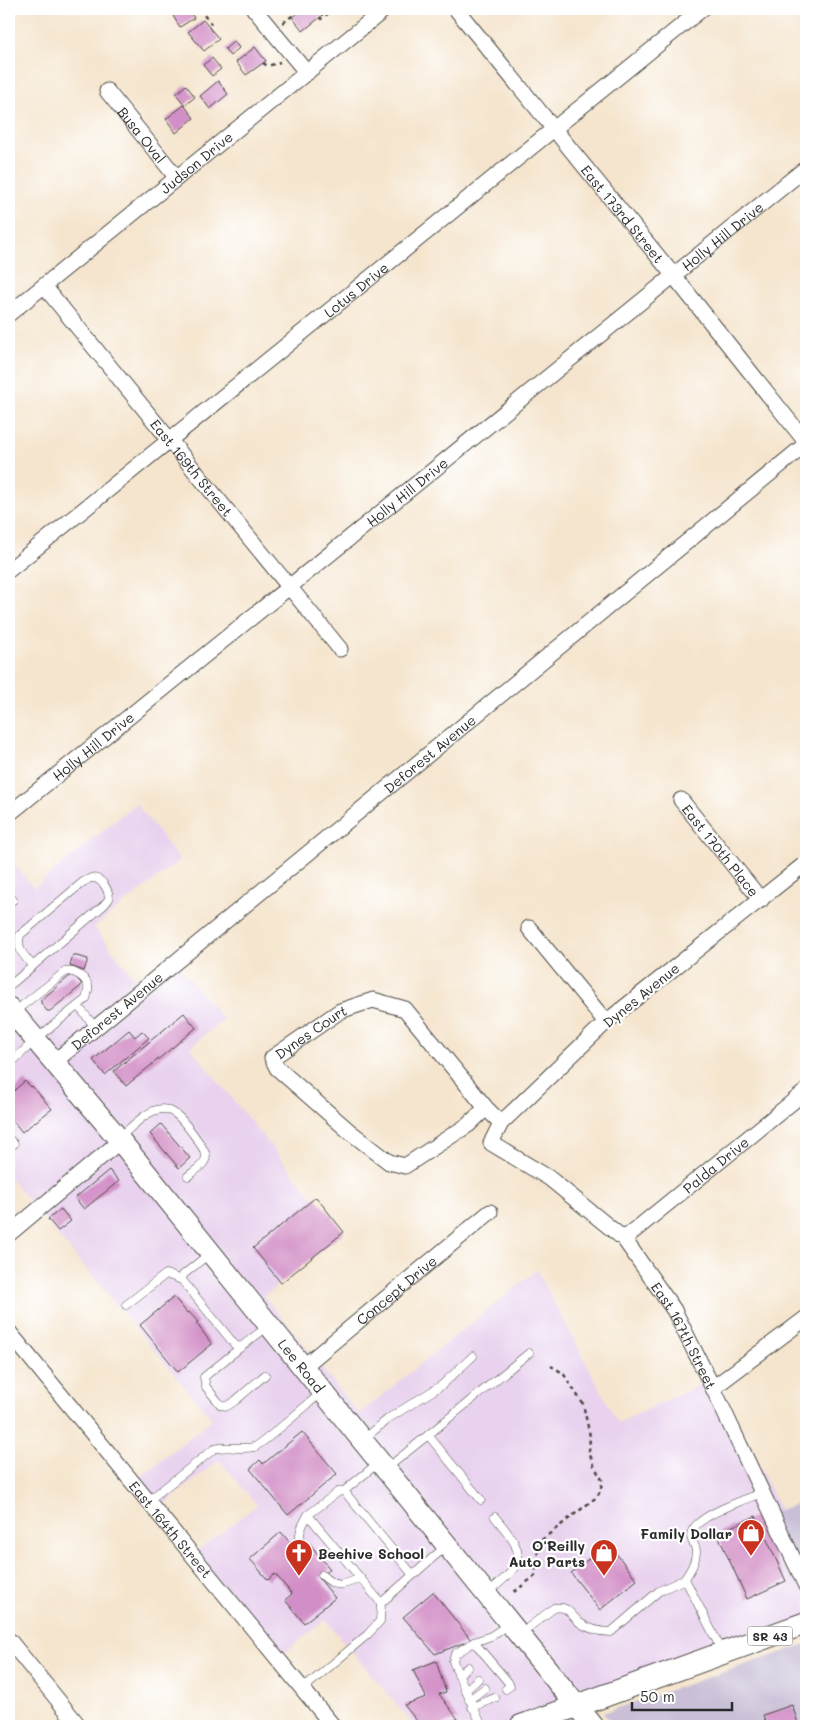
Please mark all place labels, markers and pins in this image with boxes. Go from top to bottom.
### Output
shop icon: Family Dollar [736,1518,766,1557]
place label: Family Dollar [640,1524,732,1543]
place label: O'Reilly Auto Parts [509,1536,585,1571]
church icon: Beehive School [284,1538,314,1577]
shop icon: O'Reilly Auto Parts [589,1538,619,1577]
place label: Beehive School [318,1544,424,1563]

